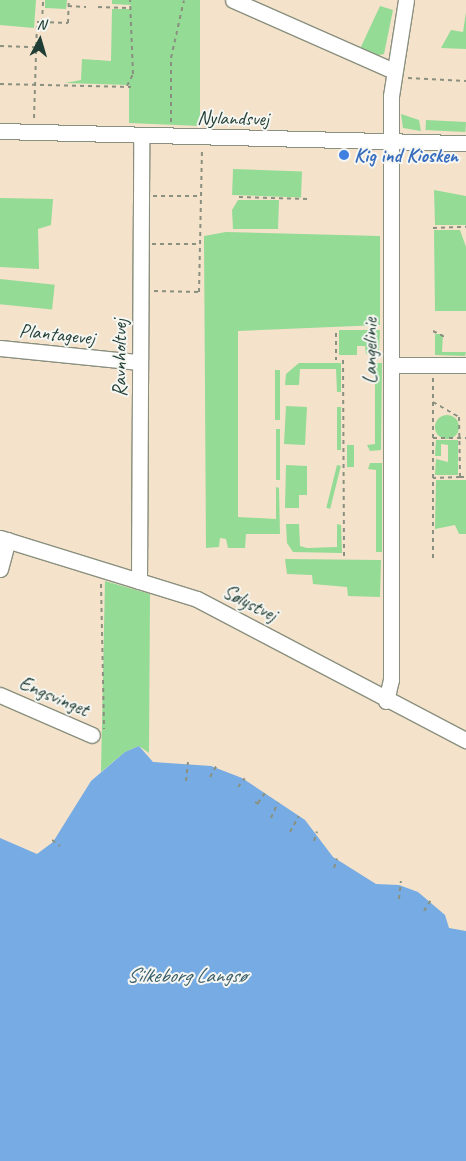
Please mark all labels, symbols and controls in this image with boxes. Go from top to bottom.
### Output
north arrow [15,15,65,65]
text: N [36,16,47,33]
street label: Nylandsvej [197,105,269,131]
place label: Kig ind Kiosken [354,143,458,167]
marker: Kig ind Kiosken [338,149,350,161]
street label: Plantagevej [18,318,96,350]
street label: Langelinie [358,318,382,384]
street label: Ravnholtvej [107,319,131,397]
street label: Sølystvej [219,579,281,627]
street label: Engsvinget [16,671,92,721]
water label: Silkeborg Langsø [127,962,245,988]

